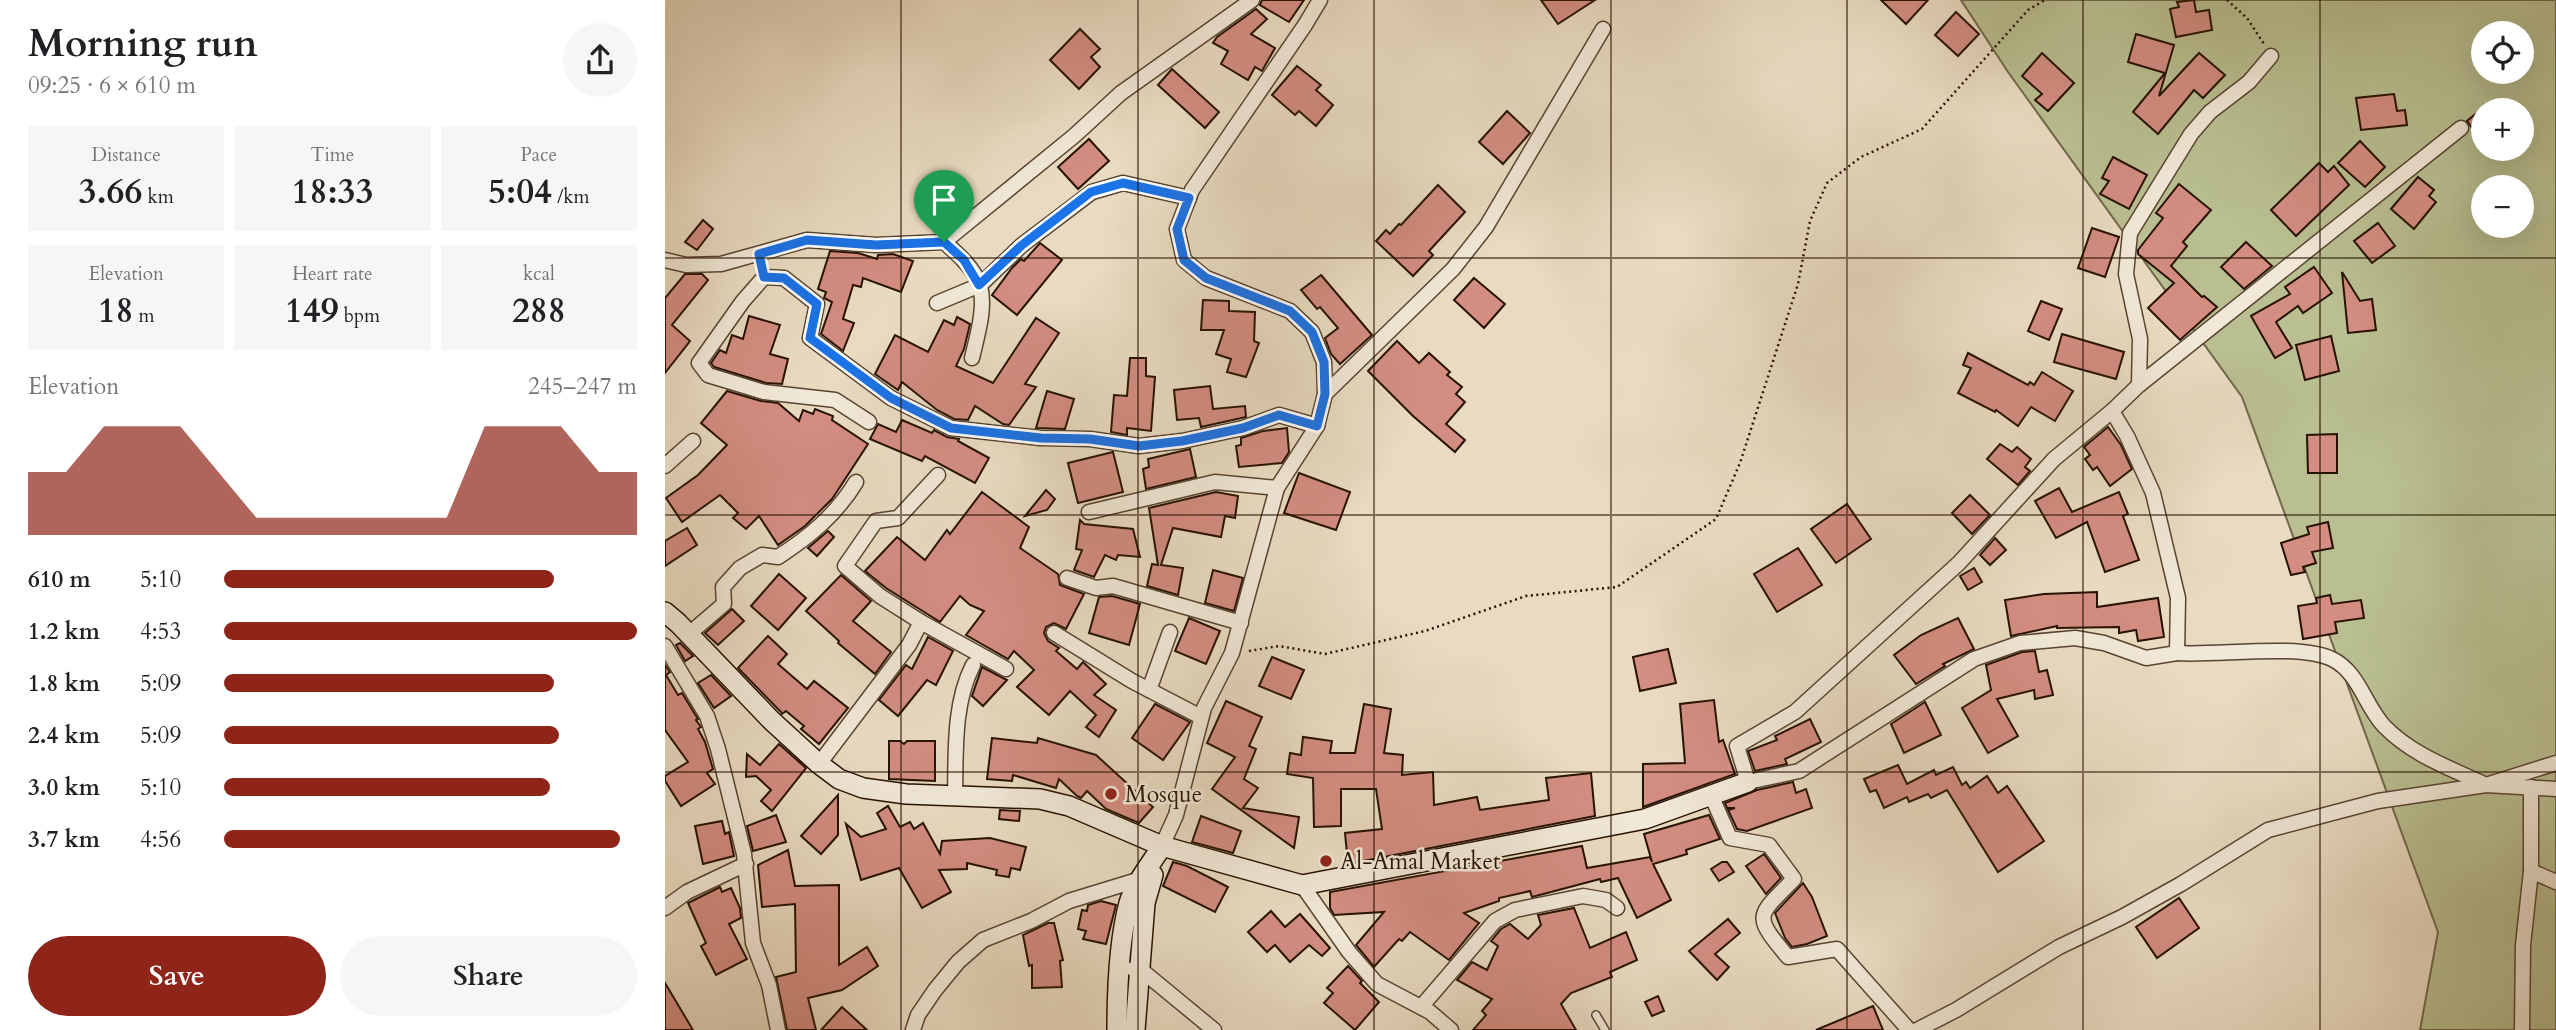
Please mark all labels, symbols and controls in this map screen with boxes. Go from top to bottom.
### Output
text: Morning run [28,18,258,70]
map controls [2471,21,2534,238]
button: locate [2471,21,2534,84]
button: share [563,23,637,97]
text: 09:25 · 6 × 610 m [28,70,196,101]
button: + [2471,98,2534,161]
text: Distance [91,142,161,168]
text: Time [311,142,354,168]
text: Pace [520,142,557,168]
text: 3.66 [79,168,142,216]
text: 18:33 [292,168,373,216]
text: 5:04 [488,168,552,216]
pin [914,170,974,242]
button: − [2471,175,2534,238]
icon: arrive [925,181,963,219]
text: km [142,184,174,210]
text: /km [552,184,590,210]
text: Elevation [88,261,164,287]
text: Heart rate [292,261,373,287]
text: kcal [523,261,555,287]
text: 18 [98,287,134,335]
text: 149 [285,287,339,335]
text: 288 [512,287,566,335]
text: m [134,303,155,329]
text: bpm [339,303,380,329]
text: Elevation [28,371,119,402]
text: 245–247 m [528,371,637,402]
text: 610 m [28,564,91,595]
text: 5:10 [140,564,181,595]
text: 1.2 km [28,616,100,647]
text: 4:53 [140,616,181,647]
text: 1.8 km [28,668,100,699]
text: 5:09 [140,668,181,699]
text: 2.4 km [28,720,100,751]
text: 5:09 [140,720,181,751]
text: 3.0 km [28,772,100,803]
text: 5:10 [140,772,181,803]
place label: Mosque [1125,779,1202,810]
marker: Mosque [1103,786,1119,802]
text: 3.7 km [28,824,100,855]
text: 4:56 [140,824,181,855]
place label: Al-Amal Market [1340,846,1500,877]
marker: Al-Amal Market [1318,853,1334,869]
button: Save [28,936,326,1016]
button: Share [340,936,637,1016]

